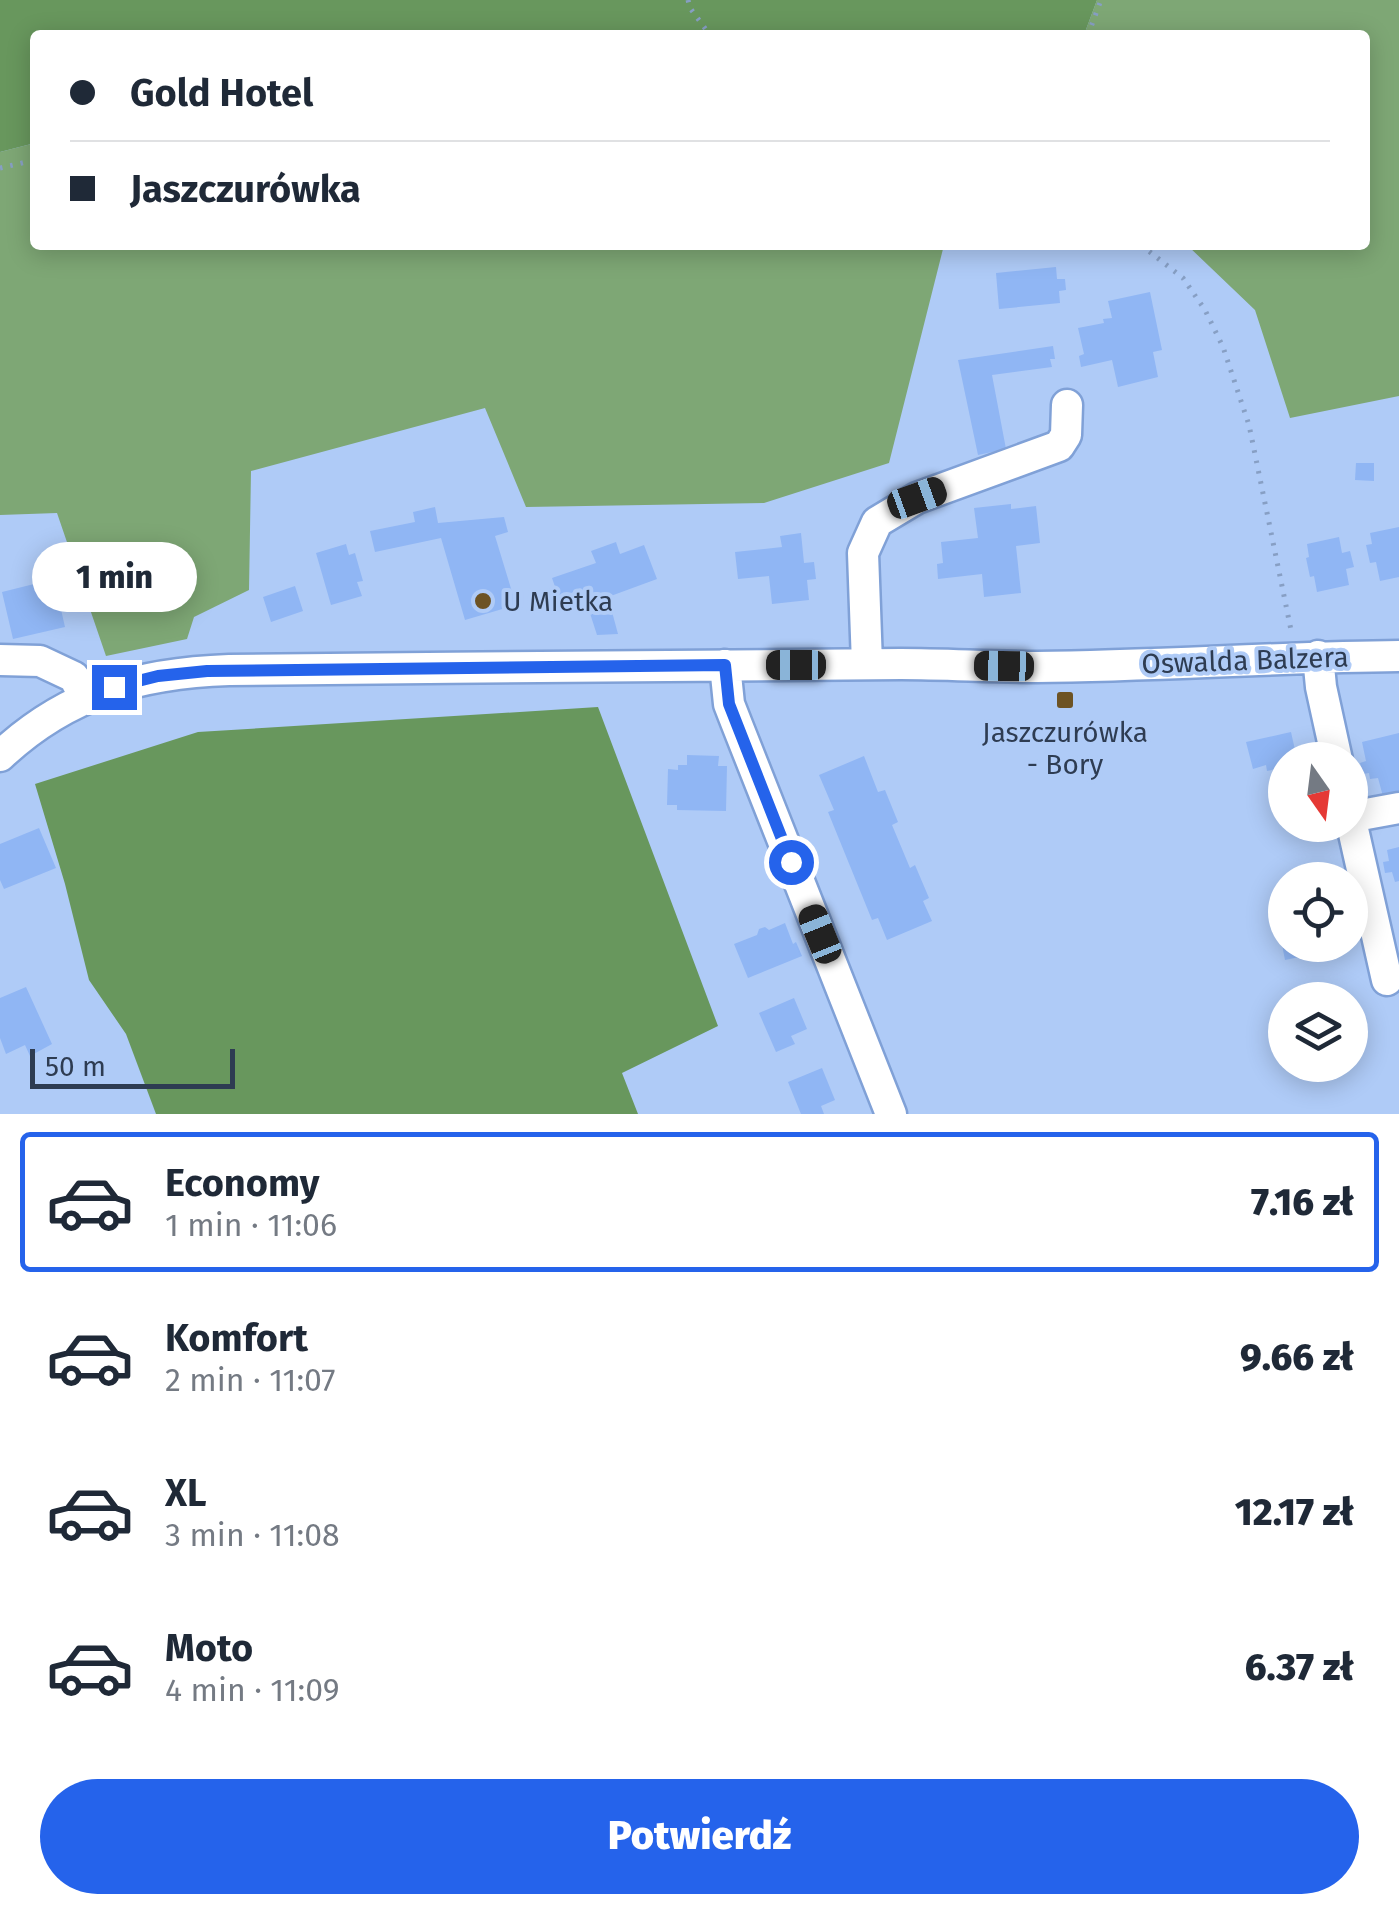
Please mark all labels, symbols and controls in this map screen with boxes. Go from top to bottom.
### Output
text: Gold Hotel [130,70,313,116]
text: Jaszczurówka [130,166,361,212]
car [884,474,950,522]
callout: 1 min [32,542,196,612]
text: 1 min [76,558,153,596]
place label: U Mietka [503,585,613,618]
marker: U Mietka [472,590,494,612]
street label: Oswalda Balzera [1141,640,1349,681]
car [766,650,826,680]
car [974,650,1034,682]
route end [92,665,137,710]
marker: Jaszczurówka - Bory [1054,689,1076,711]
place label: Jaszczurówka - Bory [982,716,1148,781]
north arrow [1268,742,1368,842]
map controls [1268,742,1368,1082]
route start [769,840,814,885]
button: locate [1268,862,1368,962]
car [795,901,845,967]
button: layers [1268,982,1368,1082]
scale bar [30,1044,235,1088]
text: 50 m [45,1050,106,1083]
icon: car [45,1157,135,1247]
text: Economy [165,1160,320,1206]
text: 7.16 zł [1251,1179,1354,1225]
text: 1 min · 11:06 [165,1206,337,1244]
icon: car [45,1312,135,1402]
text: Komfort [165,1315,308,1361]
text: 9.66 zł [1240,1334,1354,1380]
text: 2 min · 11:07 [165,1361,336,1399]
icon: car [45,1467,135,1557]
text: XL [165,1470,207,1516]
text: 12.17 zł [1235,1489,1354,1535]
text: 3 min · 11:08 [165,1516,340,1554]
icon: car [45,1622,135,1712]
text: Moto [165,1625,253,1671]
text: 6.37 zł [1245,1644,1354,1690]
text: 4 min · 11:09 [165,1671,340,1709]
button: Potwierdź [40,1779,1359,1894]

